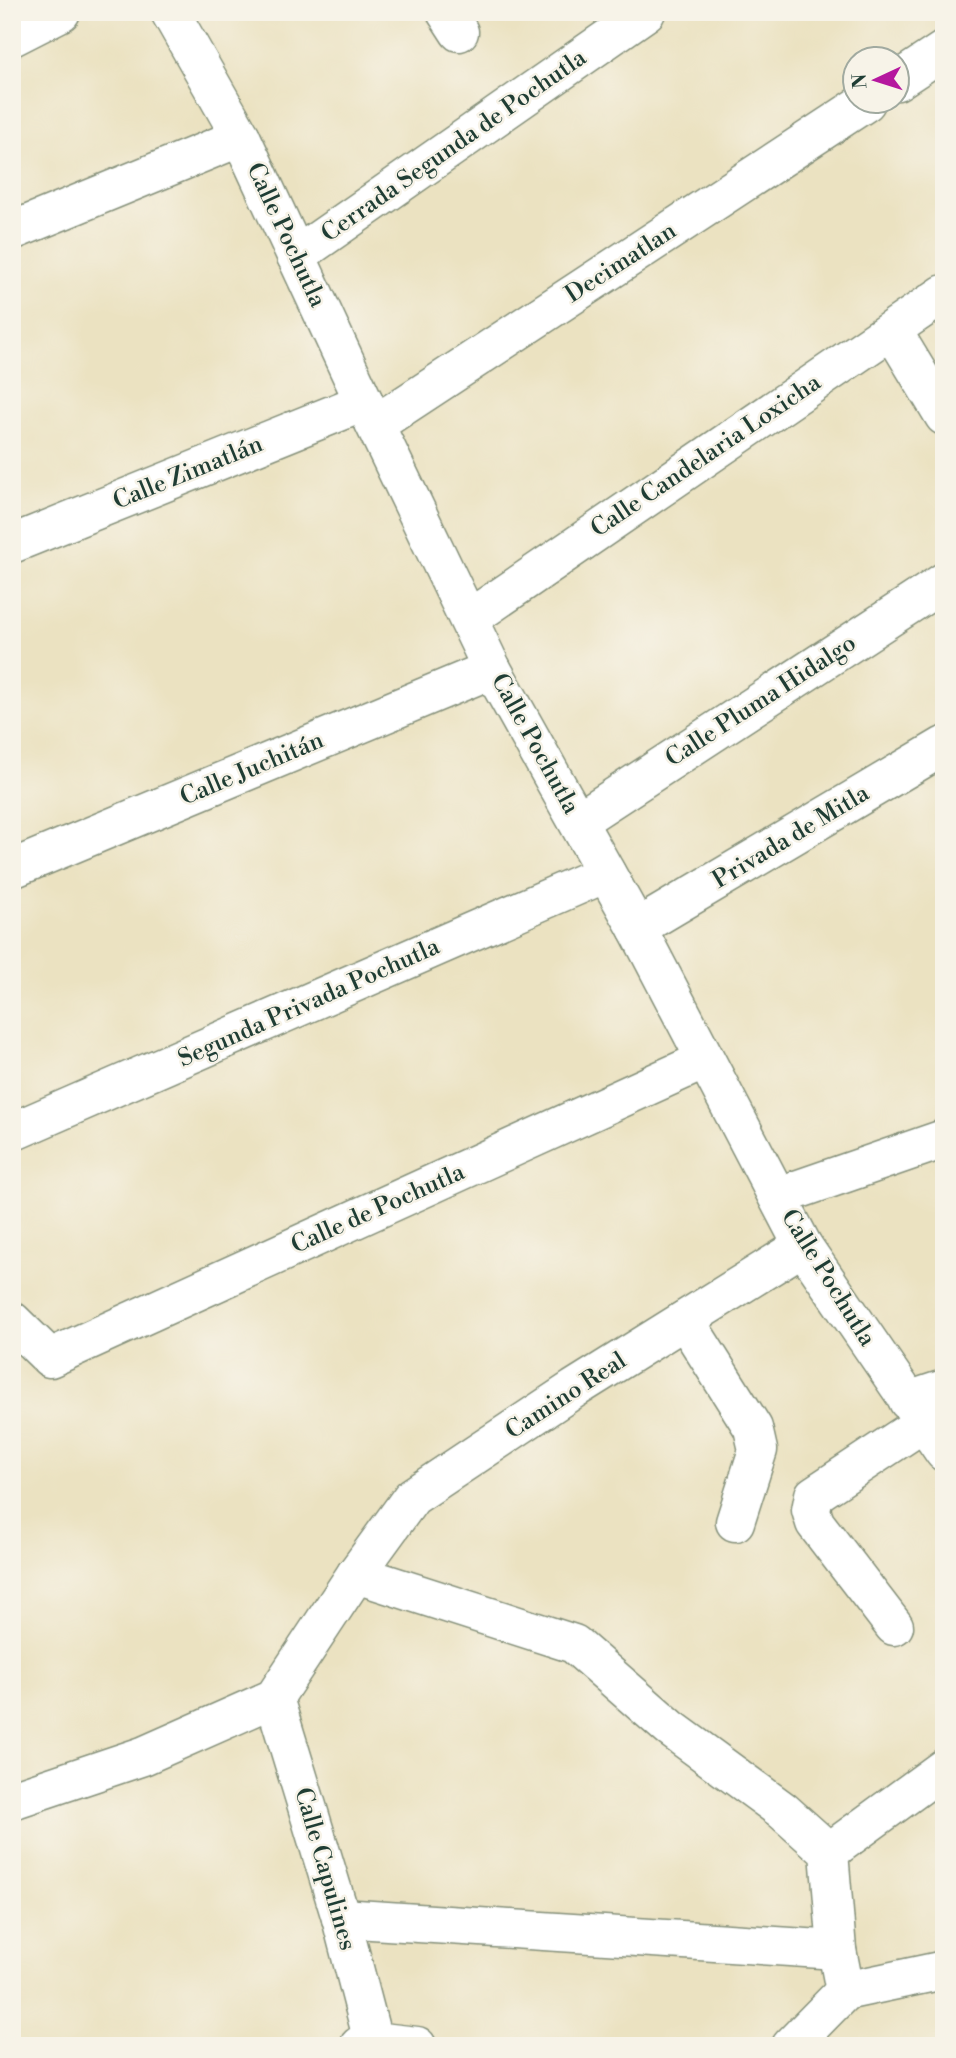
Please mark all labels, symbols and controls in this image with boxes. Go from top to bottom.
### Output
street label: Cerrada Segunda de Pochutla [316,42,593,249]
north arrow [841,46,911,116]
text: N [848,73,873,89]
street label: Calle Pochutla [239,158,333,313]
street label: Decimatlan [560,216,682,310]
street label: Calle Candelaria Loxicha [585,367,827,544]
street label: Calle Zimatlán [109,429,267,517]
street label: Calle Pluma Hidalgo [660,628,862,774]
street label: Calle Pochutla [484,668,586,820]
street label: Calle Juchitán [176,725,328,813]
street label: Privada de Mitla [707,778,876,896]
street label: Segunda Privada Pochutla [174,931,445,1074]
street label: Calle de Pochutla [287,1157,470,1261]
street label: Calle Pochutla [774,1204,883,1353]
street label: Camino Real [500,1346,632,1446]
street label: Calle Capulines [287,1784,363,1954]

